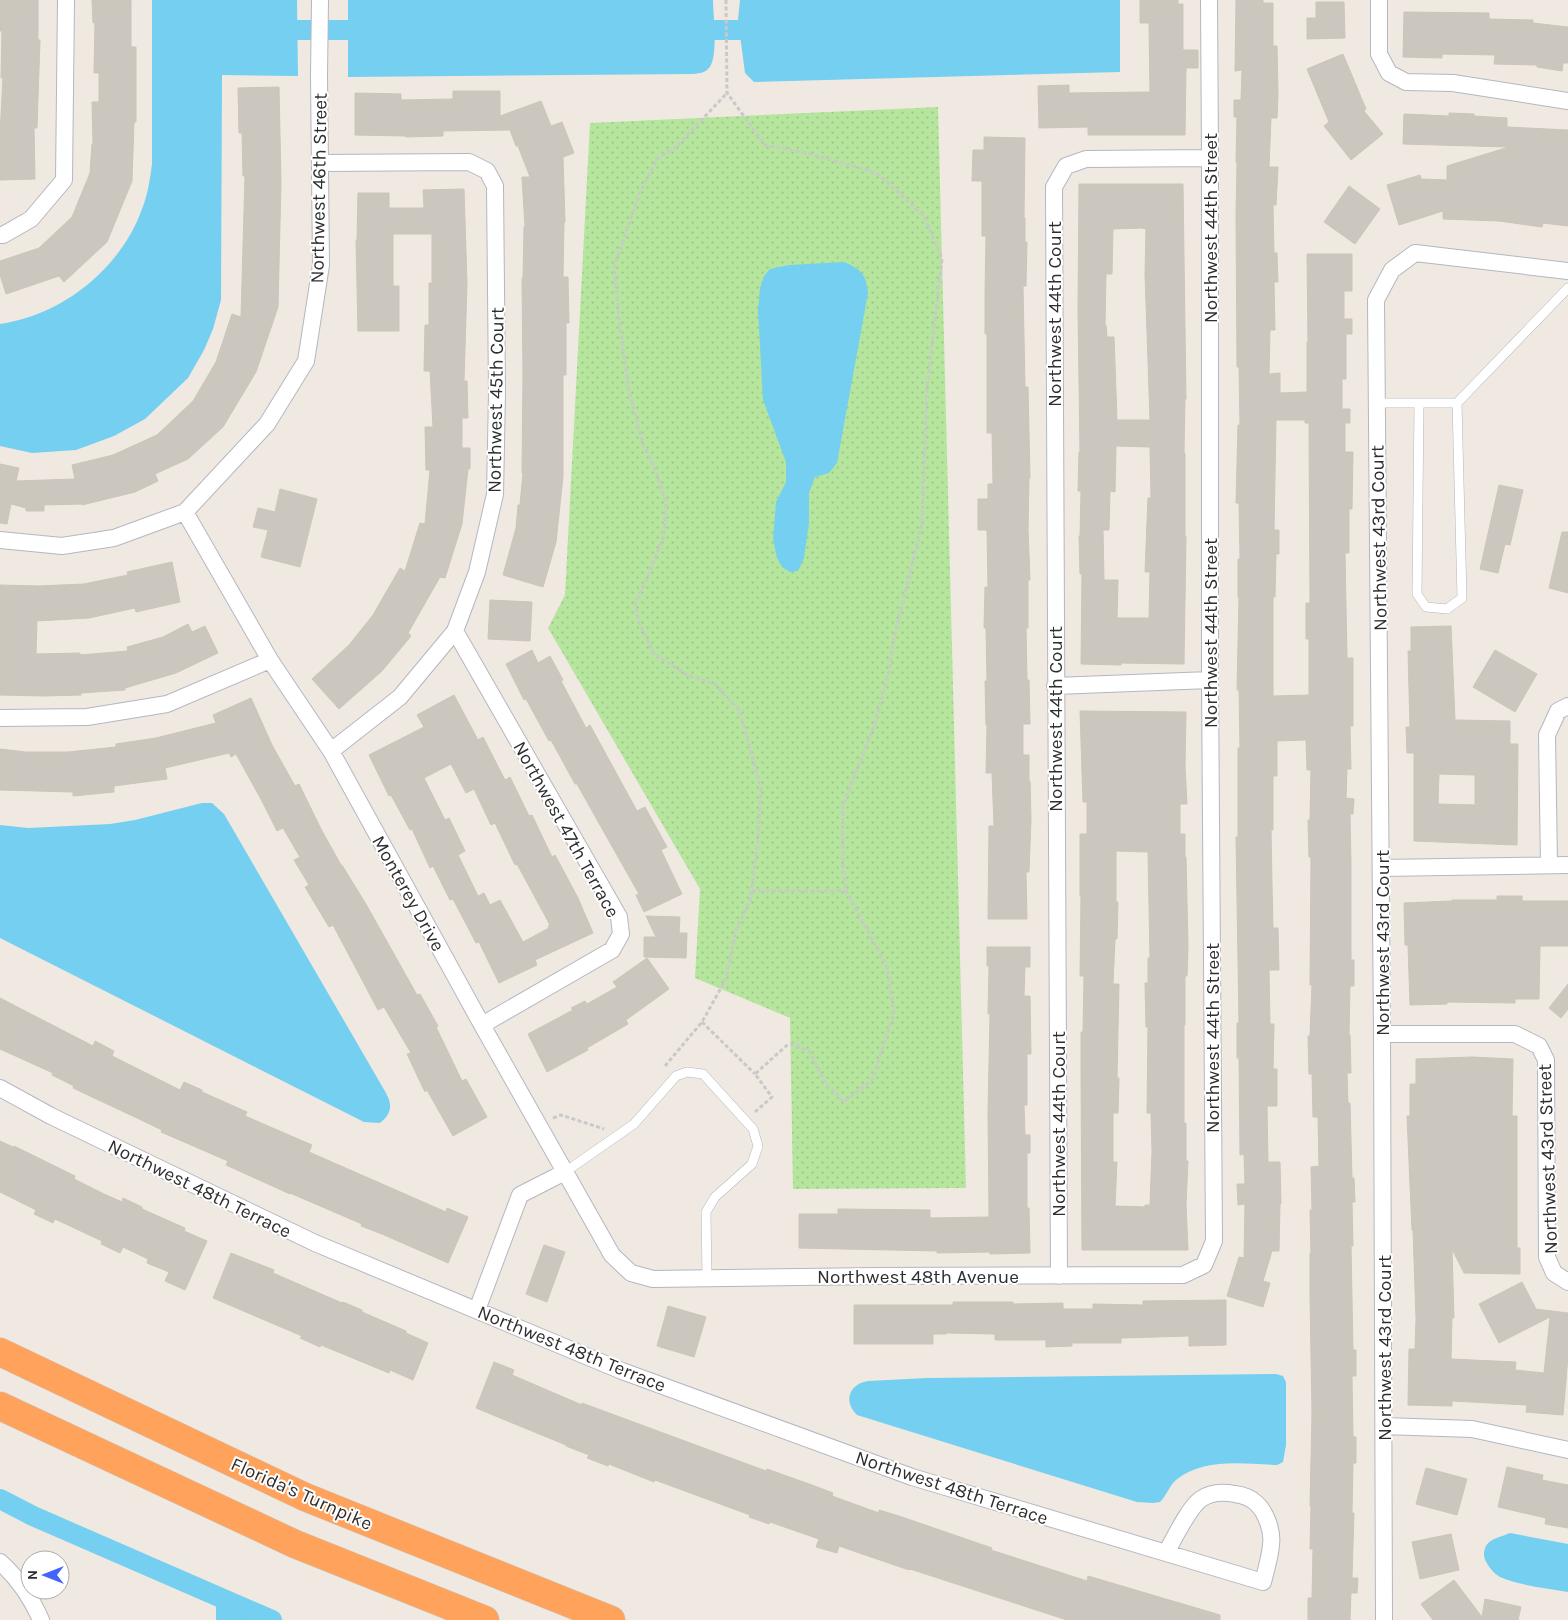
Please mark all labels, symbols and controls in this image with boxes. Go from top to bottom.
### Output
street label: Northwest 46th Street [306,92,332,284]
street label: Northwest 44th Street [1200,133,1222,323]
street label: Northwest 44th Court [1044,221,1066,407]
street label: Northwest 45th Court [483,307,509,493]
street label: Northwest 43rd Court [1366,445,1392,631]
street label: Northwest 44th Street [1200,538,1222,728]
street label: Northwest 44th Court [1045,626,1067,812]
street label: Northwest 47th Terrace [508,737,624,922]
street label: Monterey Drive [367,832,449,955]
street label: Northwest 43rd Court [1372,850,1394,1036]
street label: Northwest 44th Street [1202,943,1224,1133]
street label: Northwest 44th Court [1048,1031,1070,1217]
street label: Northwest 43rd Street [1534,1063,1562,1255]
street label: Northwest 48th Terrace [104,1135,295,1243]
street label: Northwest 43rd Court [1374,1255,1396,1441]
street label: Northwest 48th Avenue [817,1266,1019,1288]
street label: Northwest 48th Terrace [474,1301,669,1397]
street label: Northwest 48th Terrace [853,1446,1051,1529]
street label: Florida's Turnpike [228,1453,376,1535]
north arrow [20,1550,70,1600]
text: N [24,1570,41,1580]

